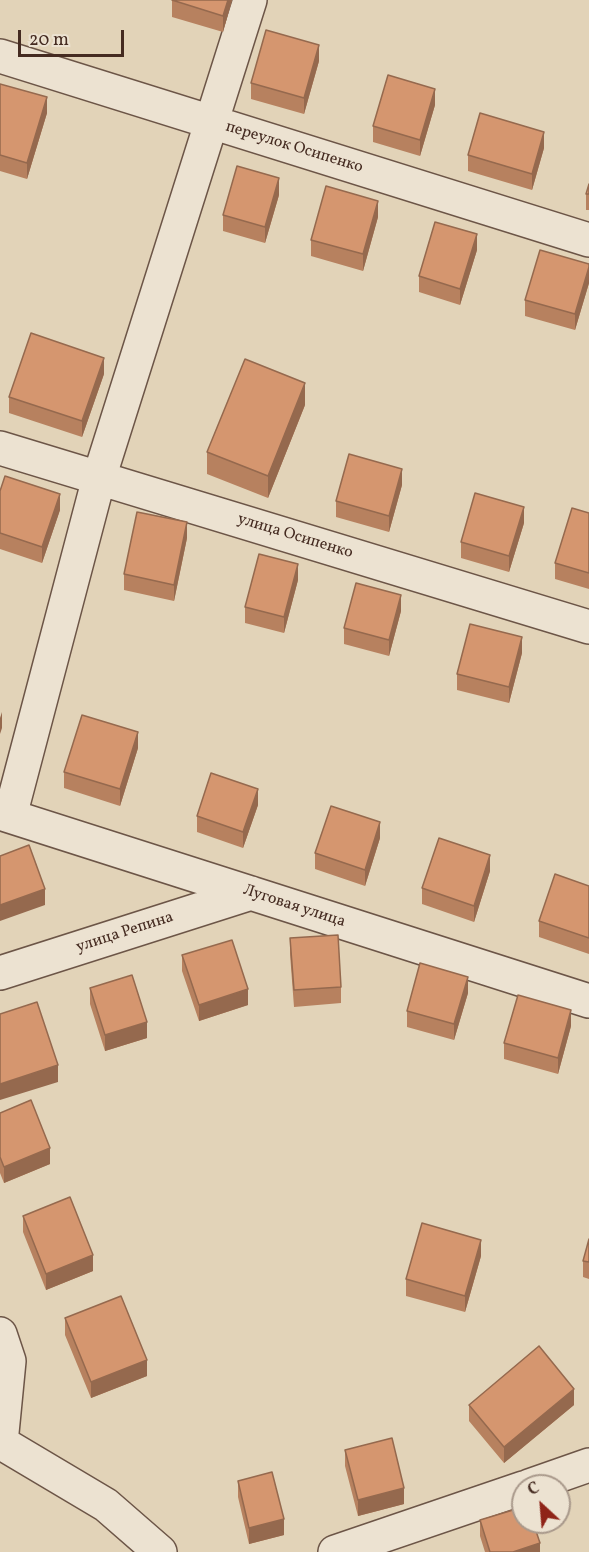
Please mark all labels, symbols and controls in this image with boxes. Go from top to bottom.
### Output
scale bar [21,18,128,56]
text: 20 m [29,28,69,53]
street label: переулок Осипенко [223,118,365,178]
street label: улица Осипенко [235,510,355,564]
street label: Луговая улица [240,881,348,933]
street label: улица Репина [74,908,176,958]
north arrow [511,1474,571,1534]
text: С [525,1477,543,1502]

